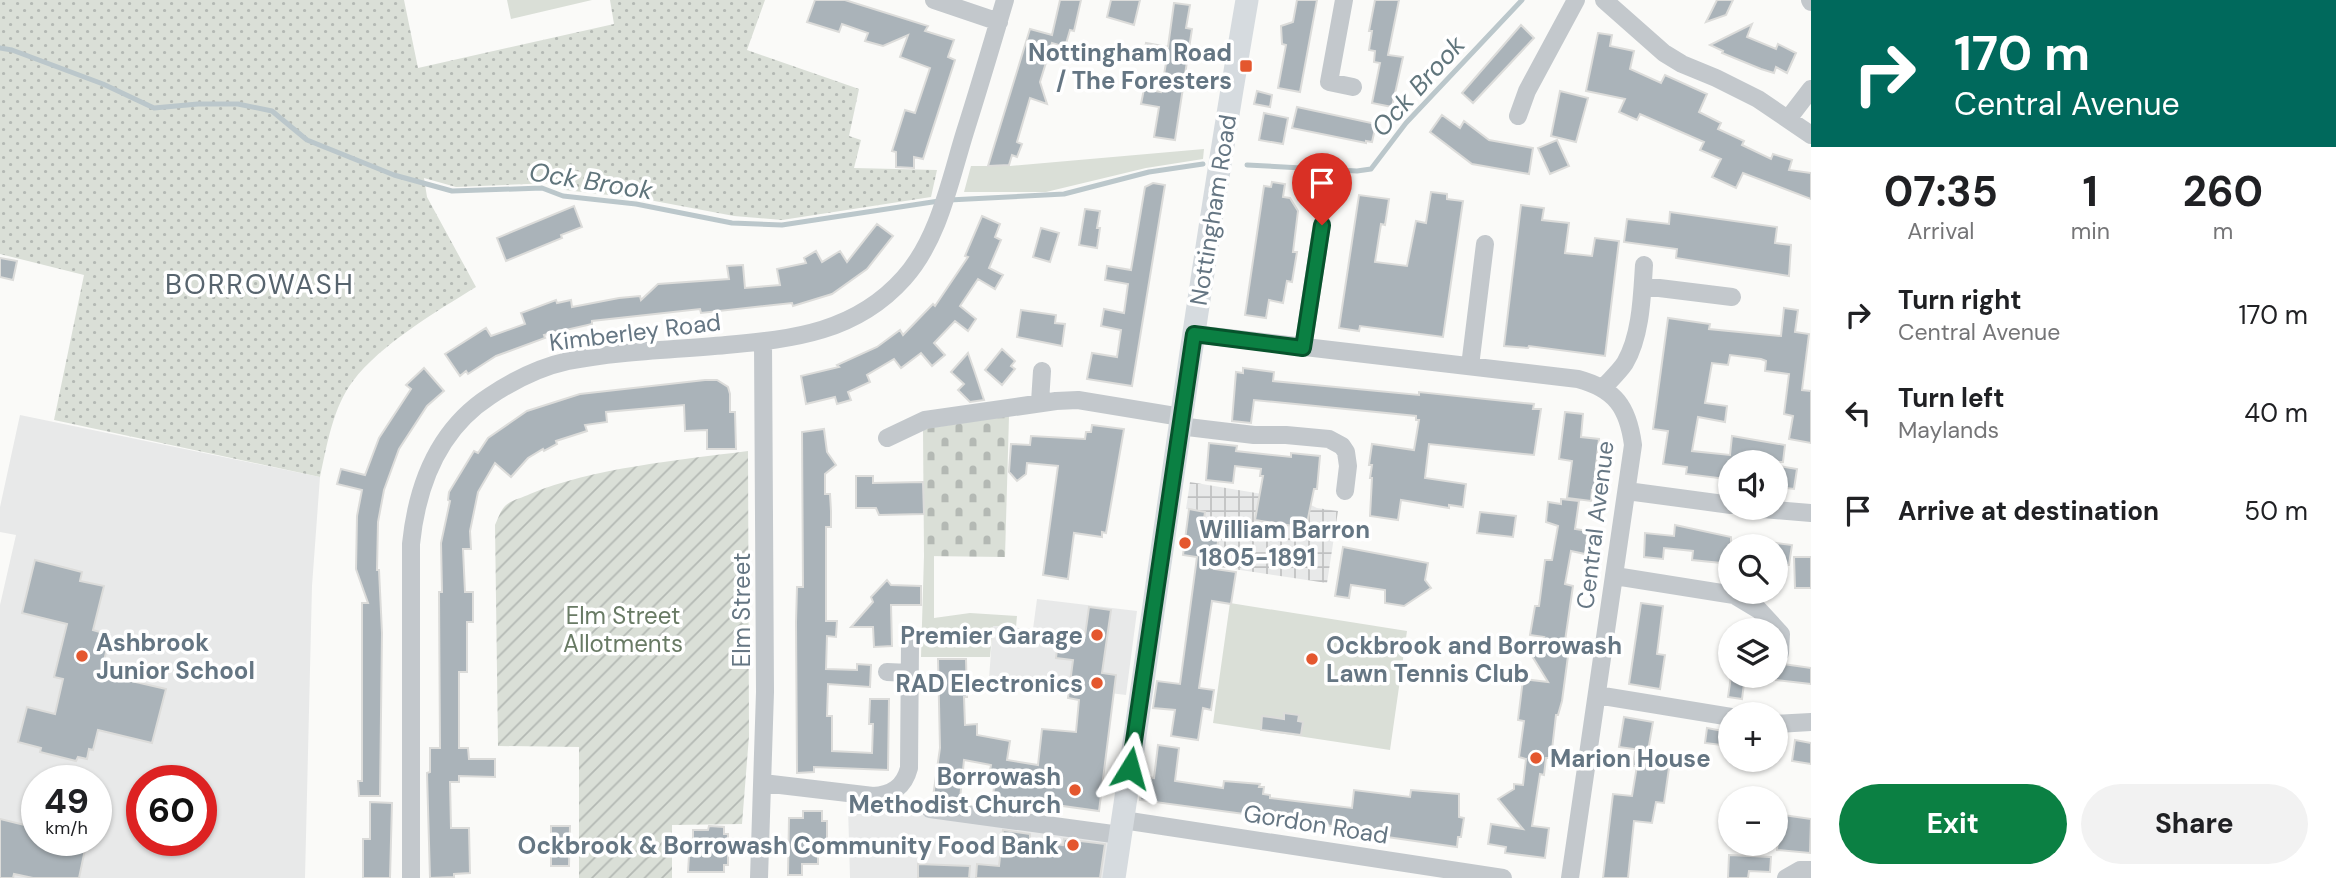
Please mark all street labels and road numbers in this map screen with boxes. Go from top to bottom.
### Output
street label: Nottingham Road [1183,112,1243,308]
street label: Kimberley Road [547,306,723,358]
street label: Central Avenue [1569,439,1621,611]
street label: Elm Street [726,553,757,667]
street label: Gordon Road [1241,797,1391,851]

